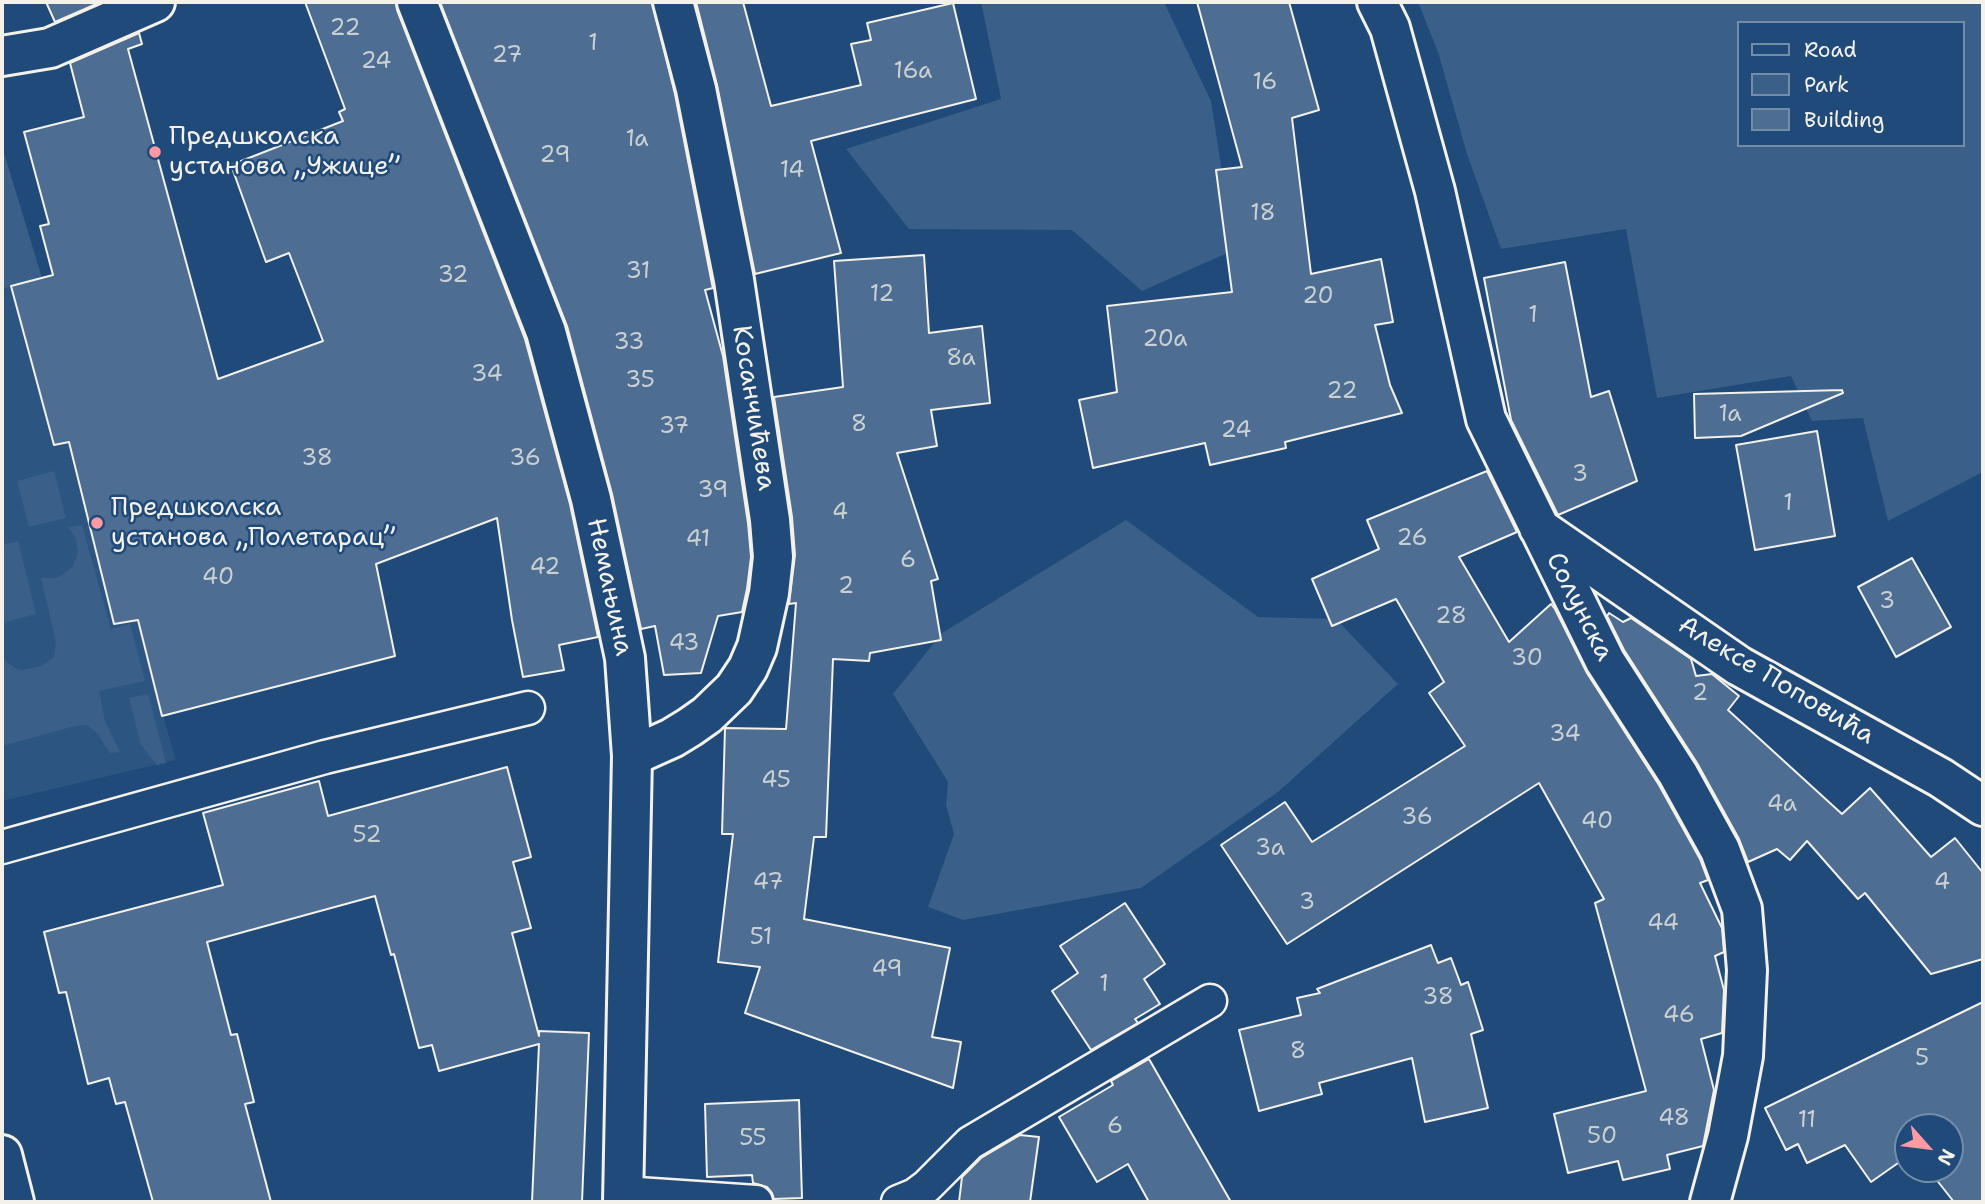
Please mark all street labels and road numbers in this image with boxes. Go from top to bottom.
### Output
street label: Косанчићева [725,323,781,493]
street label: Немањина [579,515,639,659]
street label: Солунска [1538,548,1620,666]
street label: Алексе Поповића [1672,610,1880,752]

